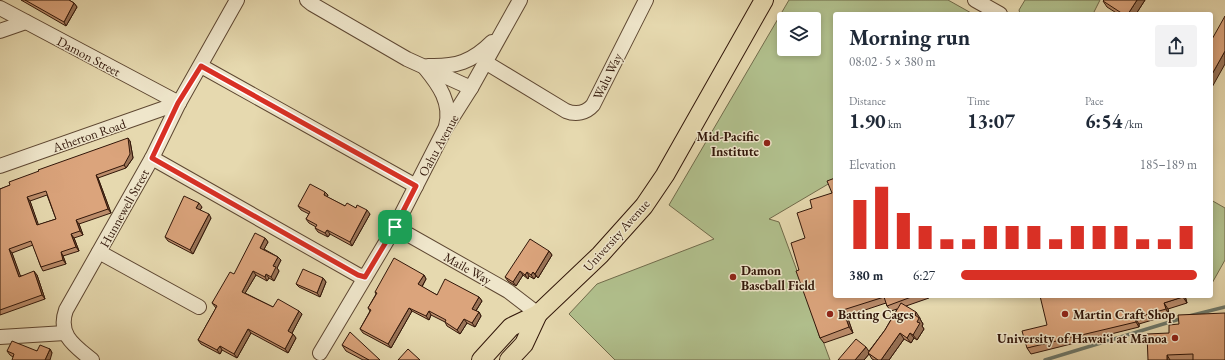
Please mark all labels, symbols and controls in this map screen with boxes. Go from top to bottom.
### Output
map controls [777,12,821,56]
button: layers [777,12,821,56]
text: Morning run [849,23,970,52]
button: share [1155,25,1197,67]
street label: Damon Street [54,33,123,80]
street label: Walu Way [589,50,626,102]
text: 08:02 · 5 × 380 m [849,53,936,70]
text: Distance [849,94,886,108]
text: Time [967,94,990,108]
text: Pace [1085,94,1103,108]
text: 1.90 [849,108,886,134]
text: 13:07 [967,108,1015,134]
text: 6:54 [1085,108,1122,134]
street label: Oahu Avenue [414,111,462,179]
street label: Atherton Road [49,115,128,156]
text: km [886,117,902,131]
text: /km [1122,117,1143,131]
place label: Mid-Pacific Institute [696,128,760,160]
marker: Mid-Pacific Institute [762,138,772,148]
text: Elevation [849,156,896,173]
text: 185–189 m [1140,156,1197,173]
street label: Hunnewell Street [96,166,153,251]
street label: University Avenue [579,196,653,275]
pin [378,210,412,244]
icon: arrive [384,216,406,238]
street label: Maile Way [441,248,495,289]
place label: Damon Baseball Field [741,262,816,294]
text: 380 m [849,267,883,284]
text: 6:27 [913,267,935,284]
marker: Damon Baseball Field [728,272,738,282]
place label: Batting Cages [838,306,914,323]
place label: Martin Craft Shop [1073,306,1175,323]
marker: Batting Cages [825,309,835,319]
marker: Martin Craft Shop [1060,309,1070,319]
place label: University of Hawaiʻi at Mānoa [997,330,1167,347]
marker: University of Hawaiʻi at Mānoa [1170,333,1180,343]

